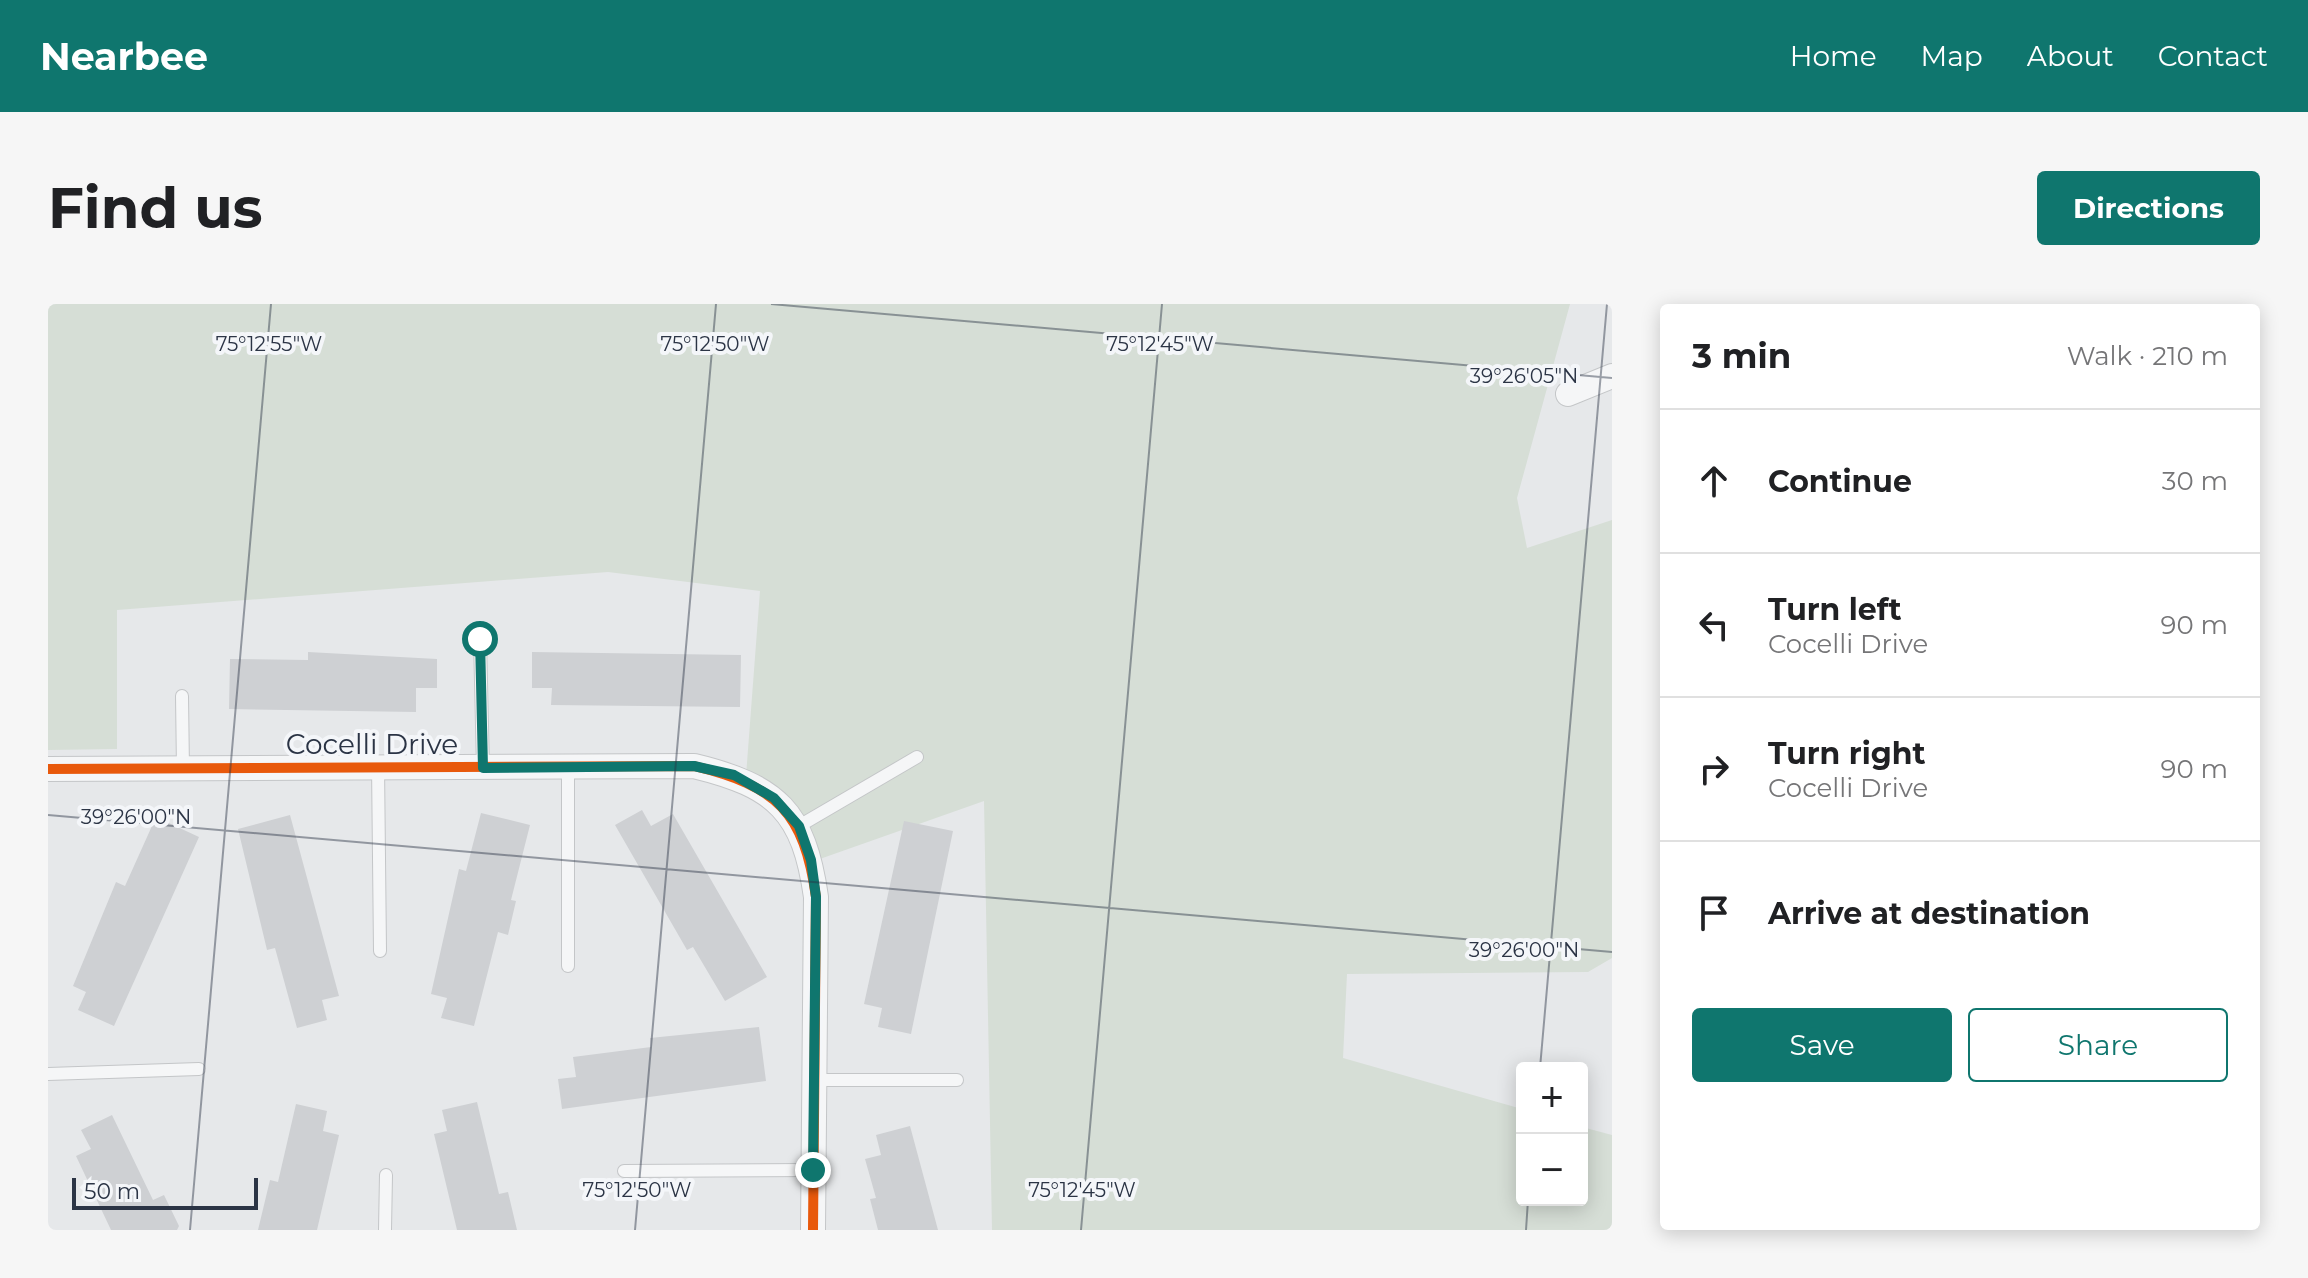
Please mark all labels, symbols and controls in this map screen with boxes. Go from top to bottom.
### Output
text: Nearbee [40,33,208,80]
text: Home [1790,39,1877,73]
text: Map [1921,39,1983,73]
text: About [2027,39,2114,73]
text: Contact [2158,39,2268,73]
button: Directions [2037,171,2260,245]
text: Find us [48,174,262,242]
text: 75°12'55"W [216,332,322,356]
text: 75°12'50"W [661,332,769,356]
text: 75°12'45"W [1106,332,1214,356]
text: 3 min [1692,335,1791,377]
text: Walk · 210 m [2067,340,2228,372]
text: 39°26'05"N [1470,364,1578,388]
icon: ahead [1692,459,1736,503]
text: Continue [1768,463,1912,500]
text: 30 m [2162,465,2228,497]
text: Turn left [1768,591,1901,628]
icon: left [1692,603,1736,647]
text: 90 m [2161,609,2228,641]
route start [462,621,498,657]
text: Cocelli Drive [1768,628,1928,660]
street label: Cocelli Drive [286,727,458,761]
text: Turn right [1768,735,1925,772]
icon: right [1692,747,1736,791]
text: 90 m [2161,753,2228,785]
text: Cocelli Drive [1768,772,1928,804]
text: 39°26'00"N [81,805,191,829]
icon: arrive [1692,891,1736,935]
text: Arrive at destination [1768,895,2090,932]
text: 39°26'00"N [1469,938,1579,962]
button: Save [1692,1008,1952,1082]
button: Share [1968,1008,2228,1082]
map controls [1516,1062,1588,1206]
button: + [1516,1062,1588,1134]
button: − [1516,1134,1588,1206]
route end [795,1152,831,1188]
scale bar [72,1174,258,1210]
text: 50 m [84,1178,140,1205]
text: 75°12'50"W [583,1178,691,1202]
text: 75°12'45"W [1028,1178,1136,1202]

